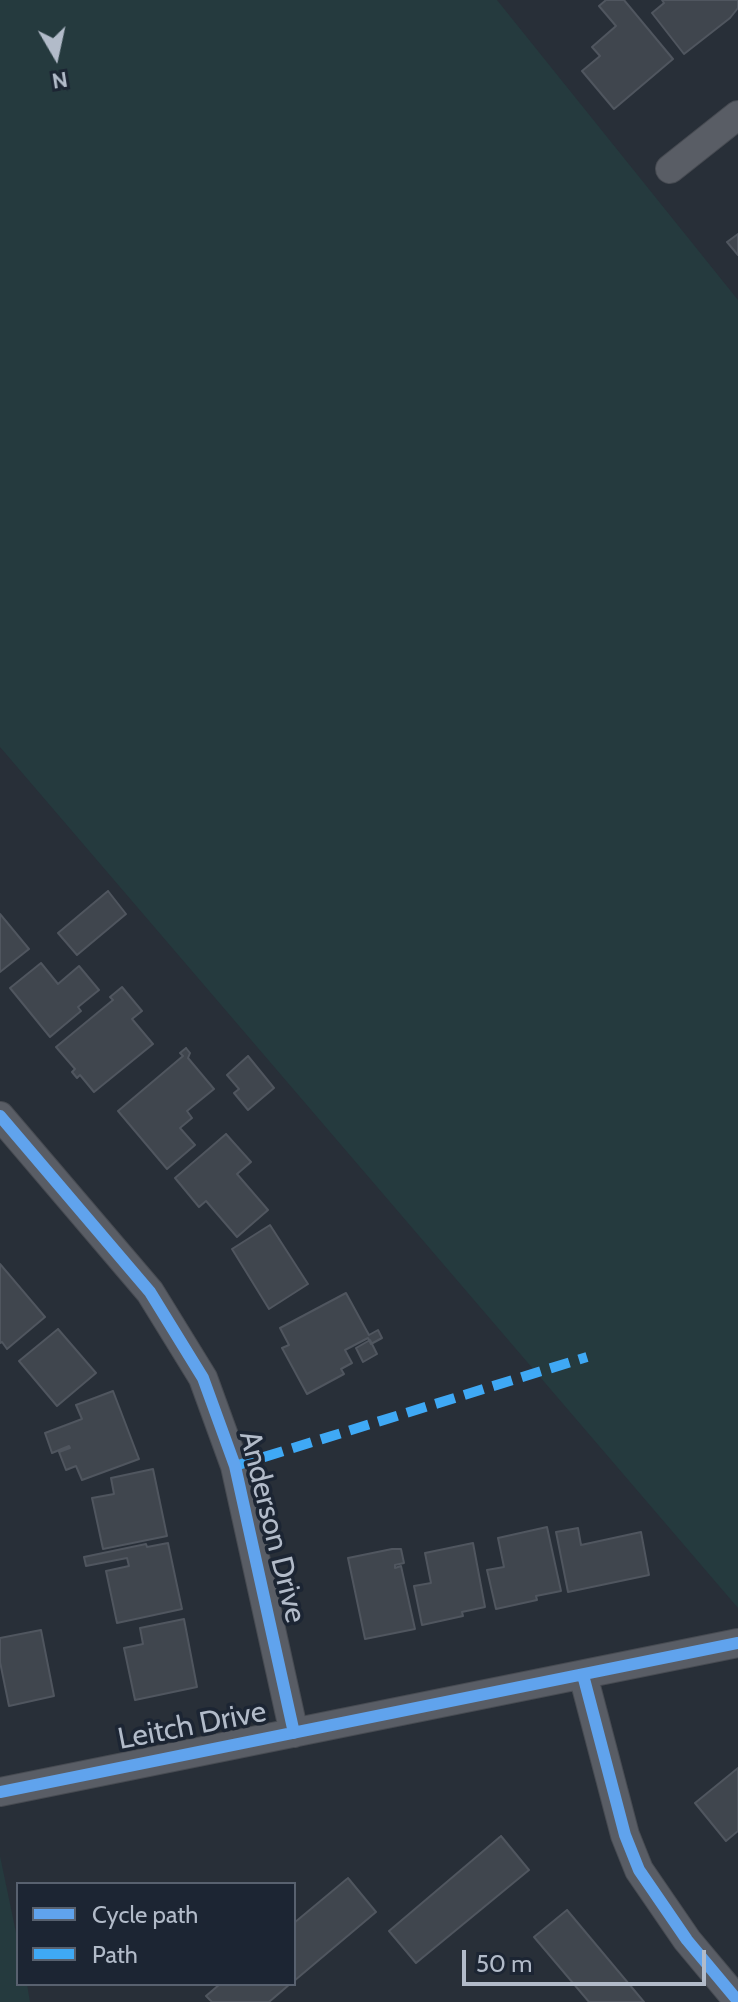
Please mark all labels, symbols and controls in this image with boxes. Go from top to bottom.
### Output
north arrow [16,16,96,96]
text: N [50,66,70,95]
street label: Anderson Drive [231,1427,313,1627]
street label: Leitch Drive [115,1694,269,1758]
legend [16,1882,296,1986]
text: Cycle path [92,1900,198,1929]
scale bar [466,1934,710,1984]
text: Path [92,1940,138,1969]
text: 50 m [476,1949,532,1978]

